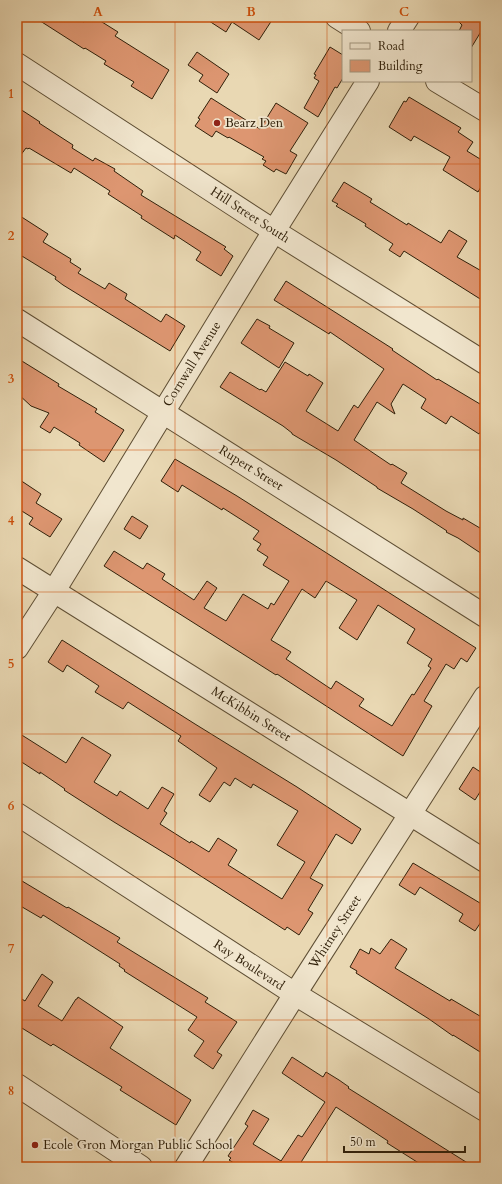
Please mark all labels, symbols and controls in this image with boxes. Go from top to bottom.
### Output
text: A [93,3,103,21]
text: B [246,3,256,21]
text: C [399,3,409,21]
legend [342,30,472,82]
text: Road [378,38,405,54]
text: Building [378,58,423,74]
text: 1 [8,85,14,103]
place label: Bearz Den [225,114,284,132]
marker: Bearz Den [212,118,222,128]
street label: Hill Street South [207,183,293,247]
text: 2 [8,227,15,245]
street label: Cornwall Avenue [159,318,225,410]
text: 3 [8,370,15,388]
street label: Rupert Street [215,441,287,495]
text: 4 [8,512,15,530]
text: 5 [8,655,14,673]
street label: McKibbin Street [208,682,294,746]
text: 6 [8,797,15,815]
street label: Whitney Street [304,892,365,973]
street label: Ray Boulevard [210,935,288,995]
text: 7 [8,940,15,958]
text: 8 [8,1082,14,1100]
scale bar [344,1128,465,1154]
text: 50 m [350,1134,377,1150]
place label: Ecole Gron Morgan Public School [43,1136,233,1154]
marker: Ecole Gron Morgan Public School [30,1140,40,1150]

